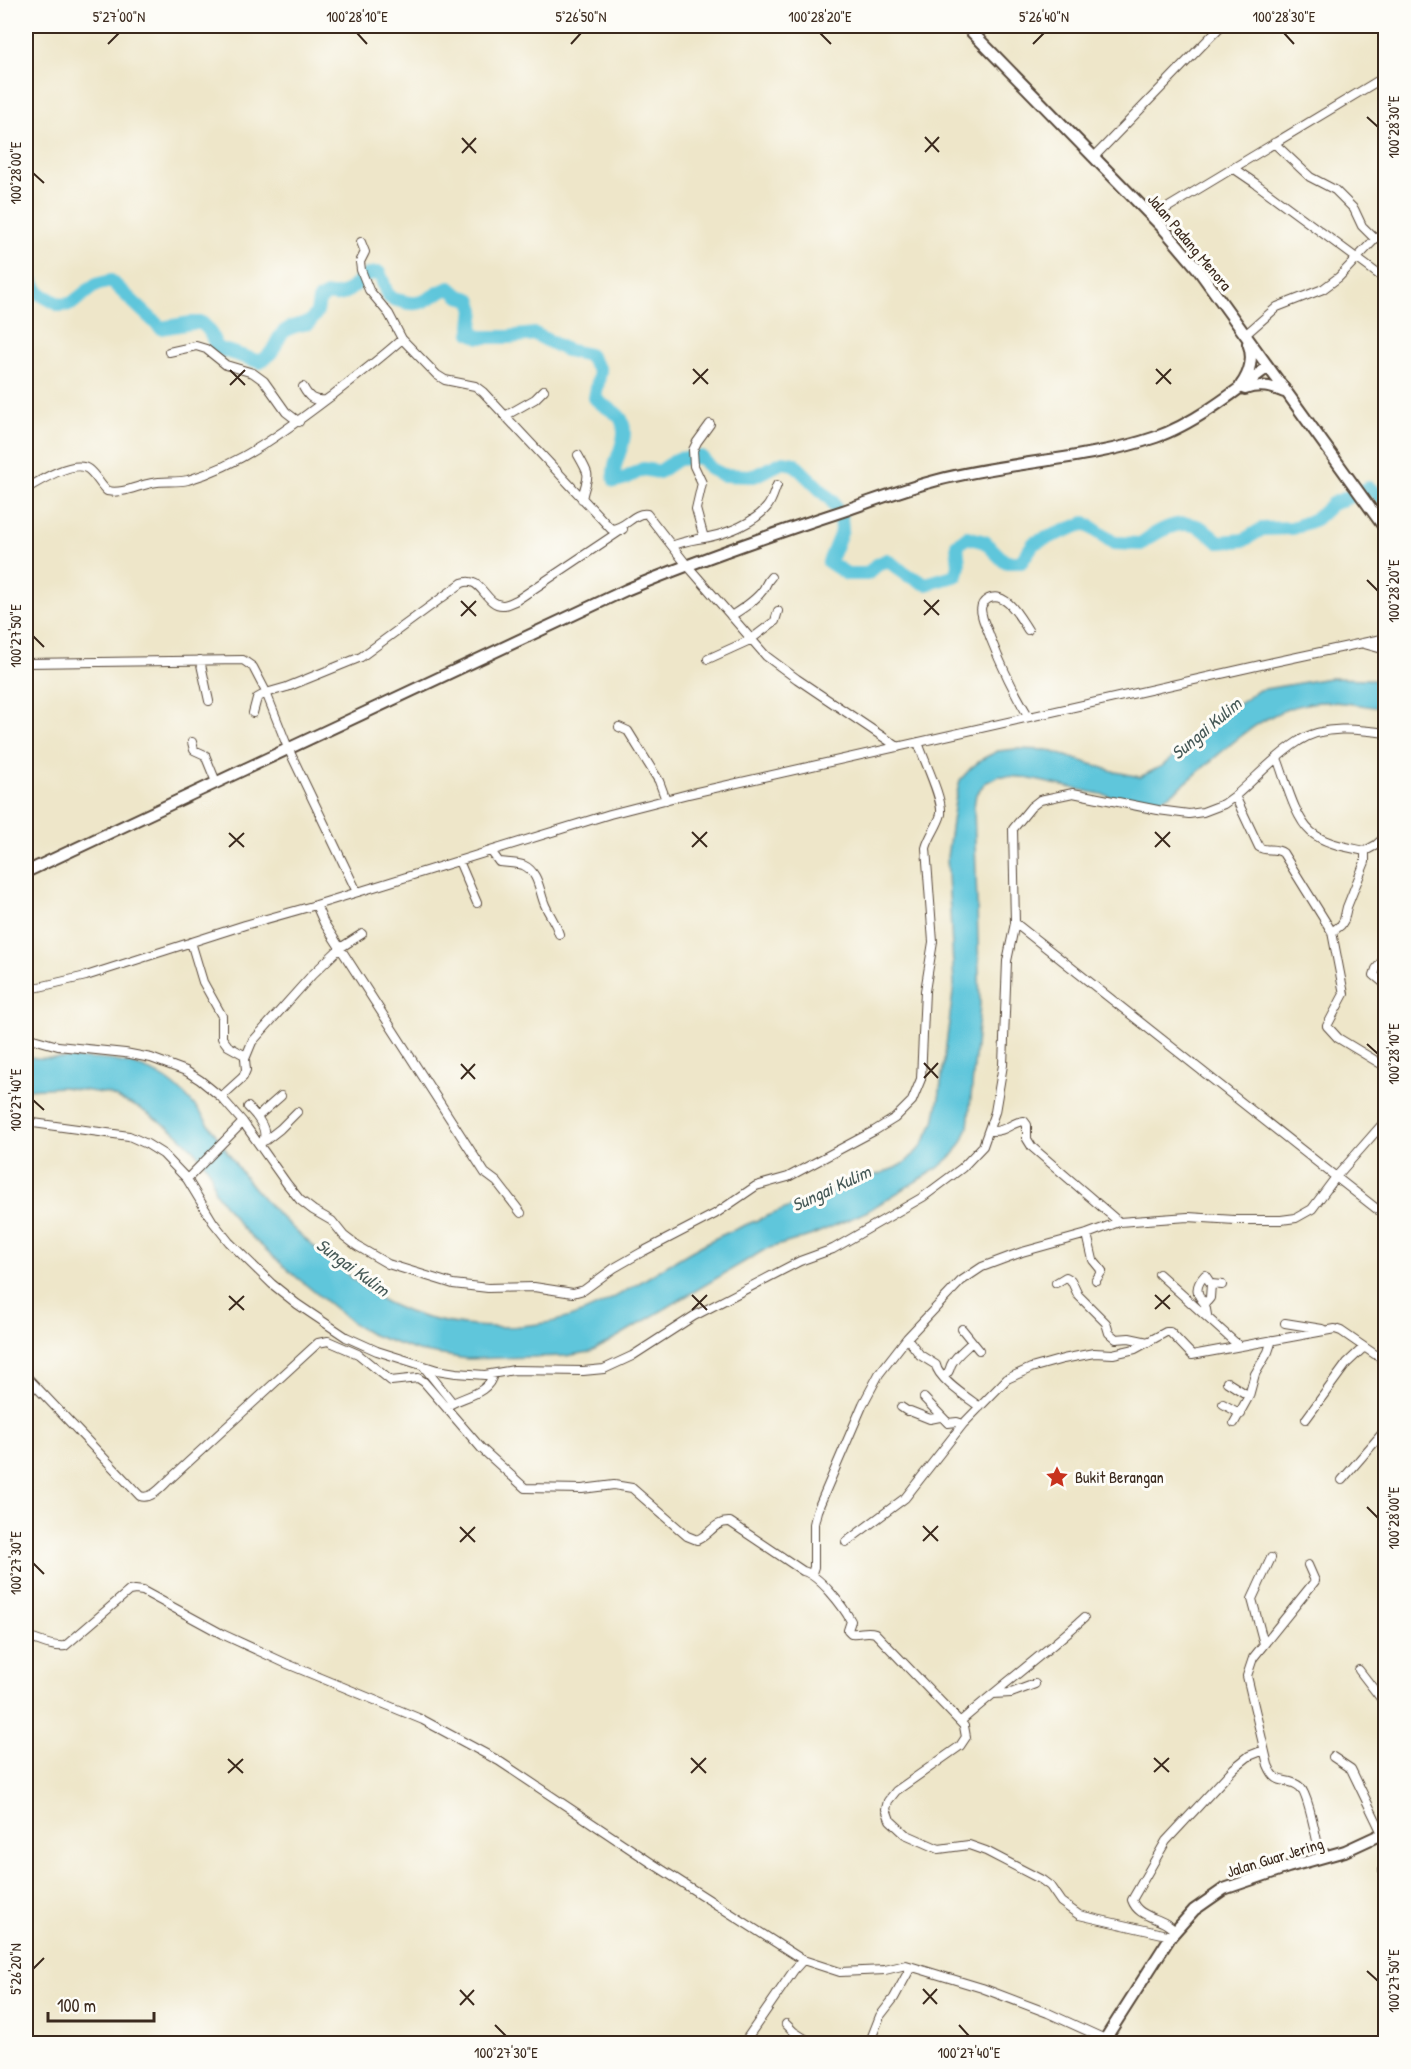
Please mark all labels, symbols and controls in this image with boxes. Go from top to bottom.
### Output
text: 5°27'00"N [93,6,145,27]
text: 100°28'10"E [326,6,388,27]
text: 5°26'50"N [556,6,606,27]
text: 100°28'20"E [788,6,852,27]
text: 5°26'40"N [1019,6,1069,27]
text: 100°28'30"E [1253,6,1316,27]
text: 100°28'30"E [1383,95,1404,158]
text: 100°28'00"E [5,141,26,204]
street label: Jalan Padang Menora [1143,189,1237,295]
text: 100°28'20"E [1383,559,1404,623]
text: 100°27'50"E [5,604,26,668]
water label: Sungai Kulim [1166,691,1247,765]
text: 100°28'10"E [1383,1023,1404,1085]
text: 100°27'40"E [5,1068,26,1131]
water label: Sungai Kulim [787,1158,875,1217]
water label: Sungai Kulim [311,1232,395,1302]
place icon: Bukit Berangan [1044,1464,1070,1490]
place label: Bukit Berangan [1075,1466,1164,1488]
text: 100°28'00"E [1383,1486,1404,1549]
text: 100°27'30"E [5,1531,26,1595]
street label: Jalan Guar Jering [1224,1832,1326,1882]
text: 5°26'20"N [5,1943,26,1995]
text: 100°27'50"E [1383,1949,1404,2013]
scale bar [48,1985,154,2023]
text: 100 m [57,1993,96,2018]
text: 100°27'30"E [474,2042,538,2063]
text: 100°27'40"E [938,2042,1001,2063]

